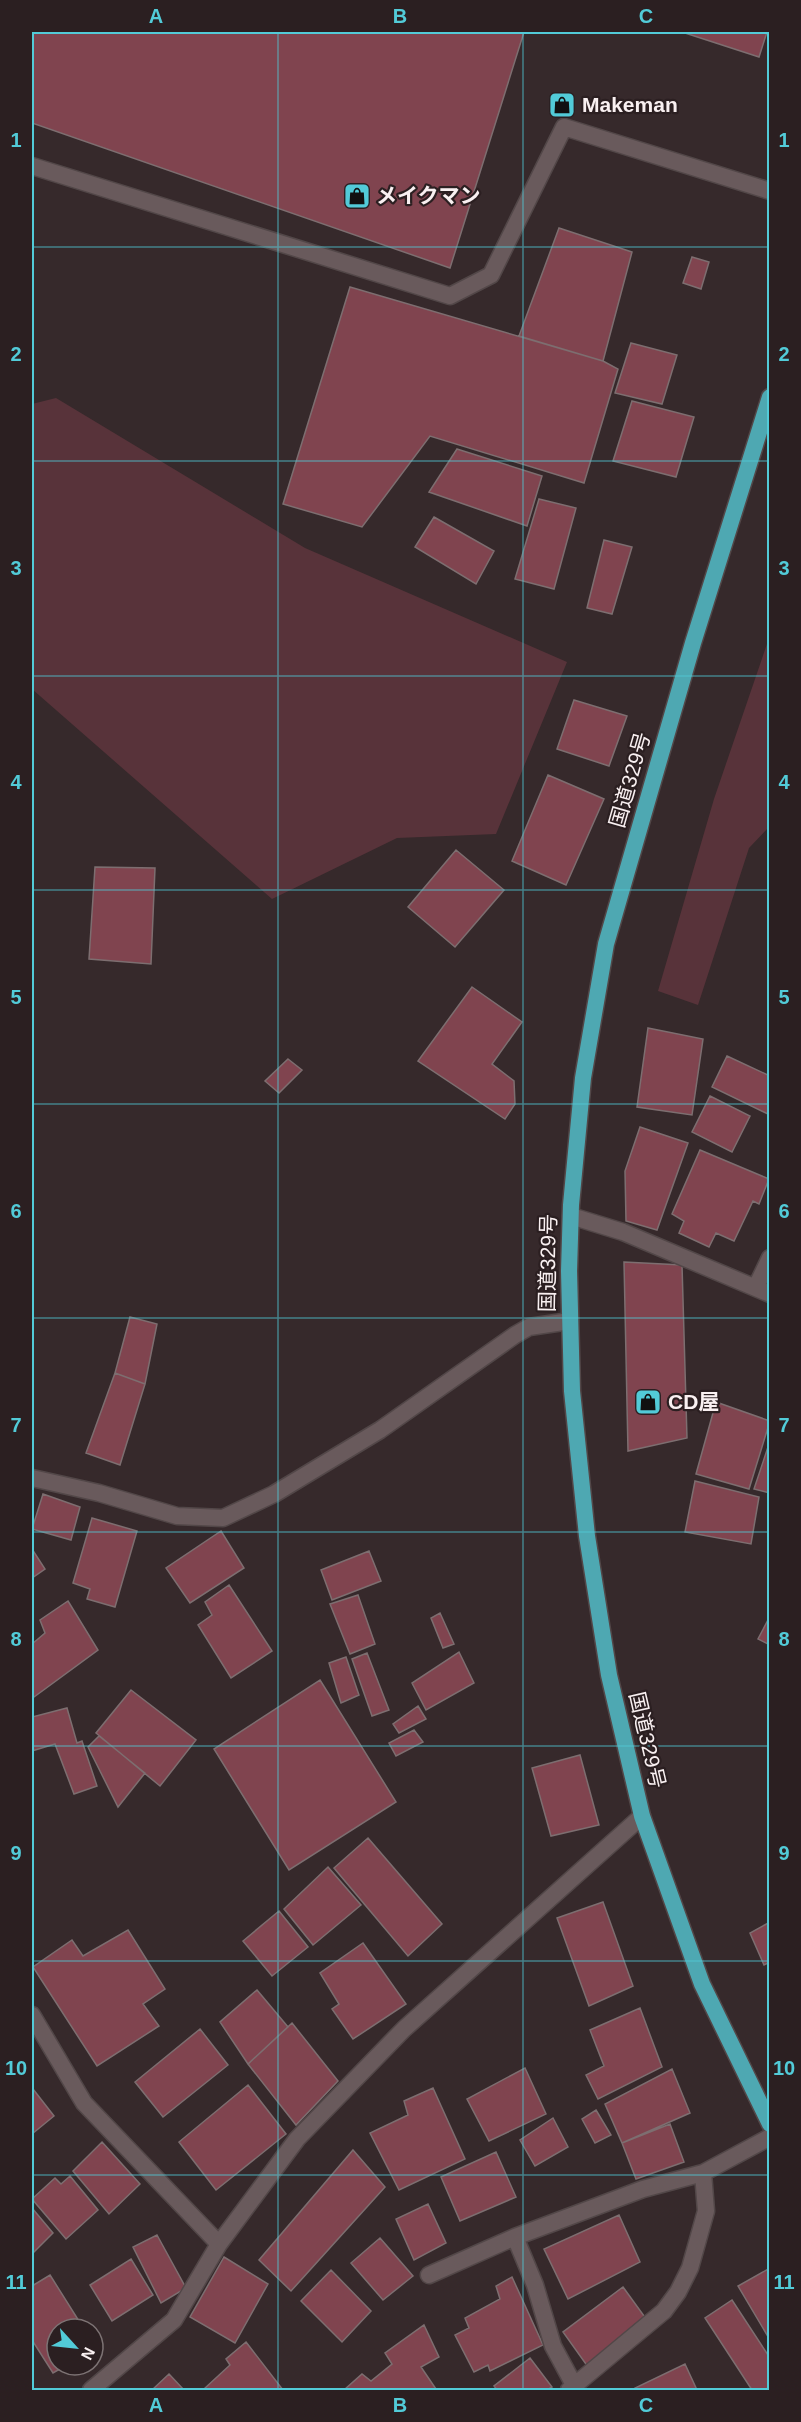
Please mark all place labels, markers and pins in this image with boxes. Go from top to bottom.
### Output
shop icon: Makeman [547,90,577,120]
place label: Makeman [582,93,678,116]
shop icon: メイクマン [342,181,372,211]
place label: メイクマン [376,184,481,207]
shop icon: CD屋 [633,1387,663,1417]
place label: CD屋 [668,1390,719,1413]

